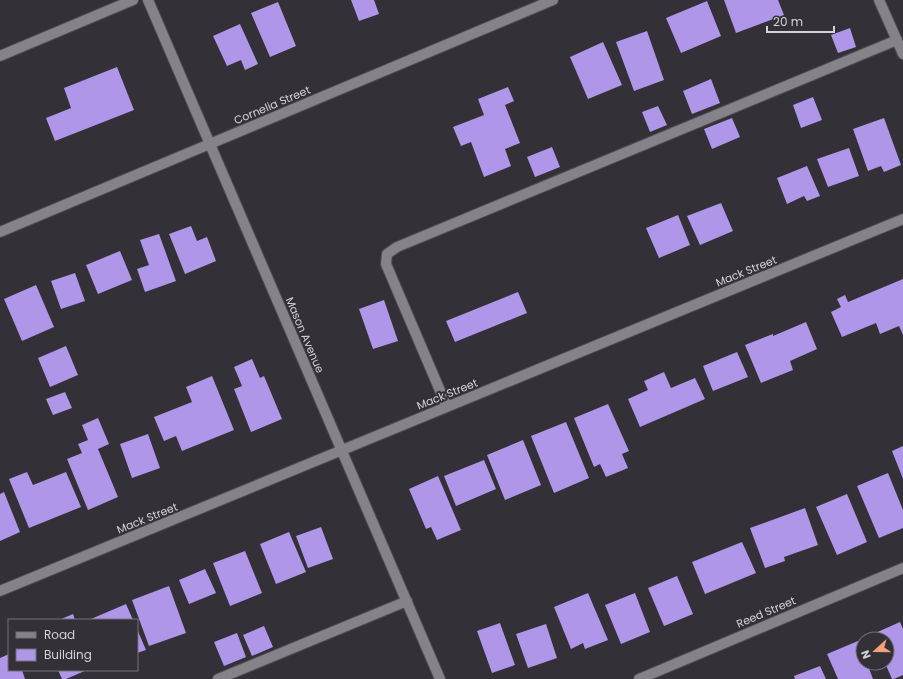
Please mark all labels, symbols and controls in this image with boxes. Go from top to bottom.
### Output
scale bar [767,8,834,34]
text: 20 m [773,13,803,30]
street label: Cornelia Street [231,82,313,128]
street label: Mack Street [713,252,779,290]
street label: Mason Avenue [282,295,328,376]
street label: Mack Street [414,375,480,413]
street label: Mack Street [114,499,180,537]
street label: Reed Street [734,592,798,632]
legend [8,619,138,671]
text: Road [44,626,75,643]
north arrow [855,631,895,671]
text: Building [44,646,92,663]
text: N [857,648,875,661]

